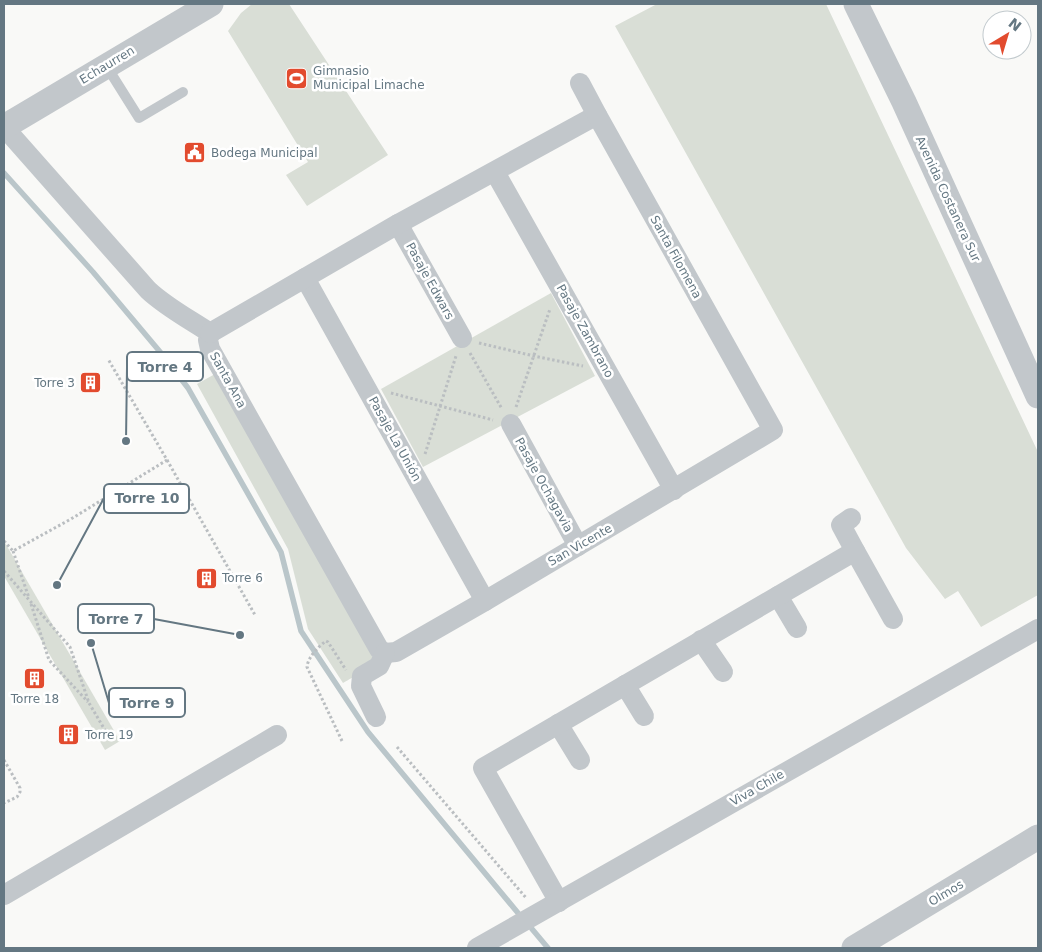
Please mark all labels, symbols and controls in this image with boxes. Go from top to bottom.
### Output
north arrow [982,10,1032,60]
text: N [1005,15,1025,35]
street label: Echaurren [77,43,137,87]
place label: Gimnasio Municipal Limache [313,64,425,92]
sports icon: Gimnasio Municipal Limache [285,66,309,90]
street label: Avenida Costanera Sur [913,134,983,264]
public building icon: Bodega Municipal [183,141,207,165]
place label: Bodega Municipal [211,146,318,160]
street label: Santa Filomena [647,213,705,301]
street label: Pasaje Edwars [403,240,457,322]
street label: Pasaje Zambrano [554,282,616,380]
street label: Santa Ana [207,350,249,410]
callout: Torre 4 [127,352,203,381]
text: Torre 4 [137,359,193,375]
building icon: Torre 3 [79,371,103,395]
place label: Torre 3 [33,376,75,390]
street label: Pasaje La Unión [366,394,424,484]
street label: Pasaje Ochagavia [512,435,576,535]
callout: Torre 10 [104,484,189,513]
text: Torre 10 [115,490,180,506]
street label: San Vicente [546,521,614,569]
building icon: Torre 6 [194,566,218,590]
place label: Torre 6 [221,571,263,585]
callout: Torre 7 [78,604,154,633]
text: Torre 7 [88,611,144,627]
building icon: Torre 18 [23,666,47,690]
callout: Torre 9 [109,688,185,717]
place label: Torre 18 [10,692,59,706]
text: Torre 9 [119,695,175,711]
building icon: Torre 19 [57,723,81,747]
place label: Torre 19 [84,728,134,742]
street label: Viva Chile [728,767,786,809]
street label: Olmos [926,877,966,909]

